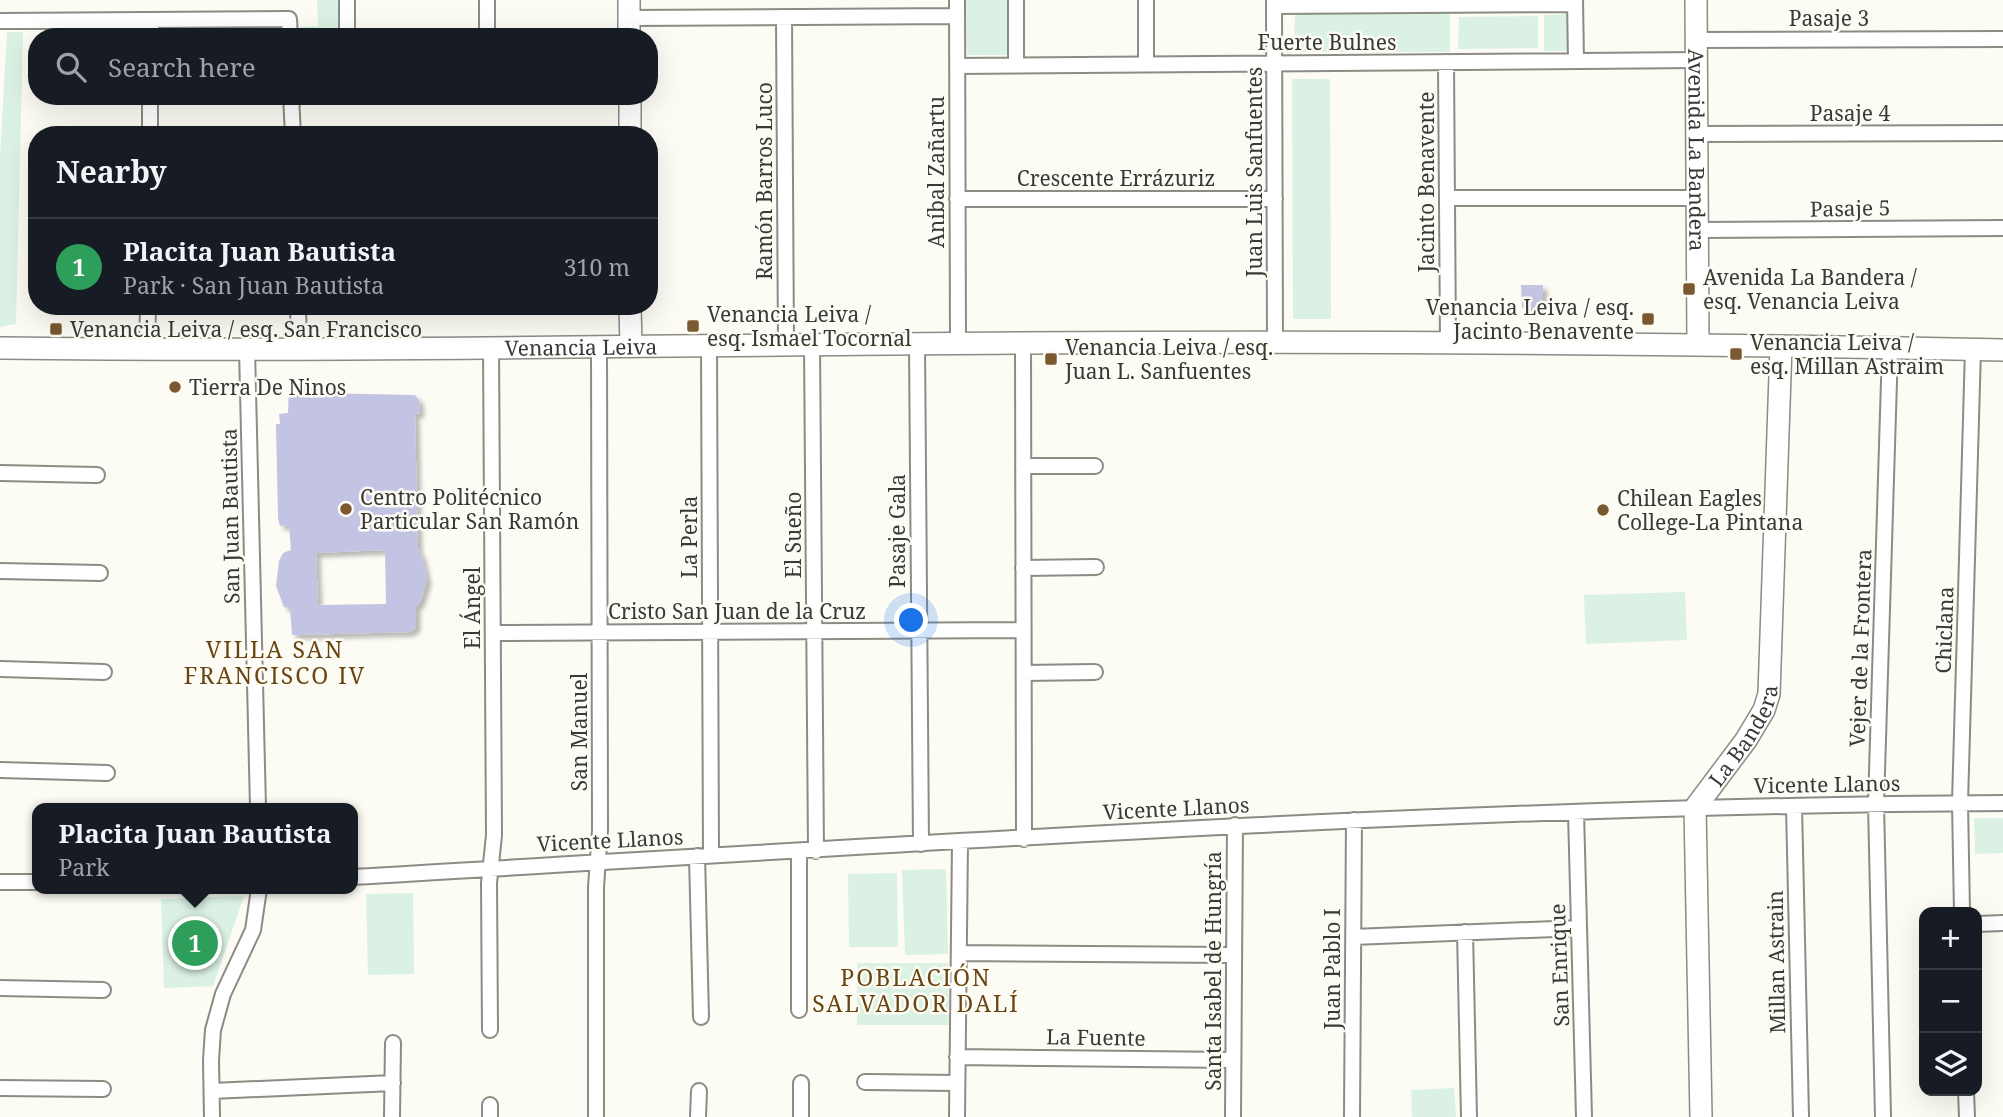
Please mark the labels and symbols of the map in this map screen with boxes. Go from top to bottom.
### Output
street label: Pasaje 3 [1789,4,1869,32]
street label: Fuerte Bulnes [1258,28,1396,56]
street label: Avenida La Bandera [1682,49,1711,251]
street label: Juan Luis Sanfuentes [1240,67,1268,278]
street label: Ramón Barros Luco [750,82,778,280]
street label: Jacinto Benavente [1412,92,1440,273]
street label: Aníbal Zañartu [922,96,950,248]
street label: Pasaje 4 [1810,99,1891,127]
street label: Crescente Errázuriz [1017,164,1215,192]
street label: Pasaje 5 [1809,193,1891,223]
place label: Avenida La Bandera / esq. Venancia Leiva [1703,263,1918,315]
marker: Avenida La Bandera / esq. Venancia Leiva [1681,281,1697,297]
place label: Venancia Leiva / esq. Jacinto Benavente [1426,293,1634,345]
place label: Venancia Leiva / esq. Ismael Tocornal [707,300,912,352]
marker: Venancia Leiva / esq. Jacinto Benavente [1640,311,1656,327]
place label: Venancia Leiva / esq. San Francisco [70,315,422,343]
marker: Venancia Leiva / esq. Ismael Tocornal [685,318,701,334]
marker: Venancia Leiva / esq. San Francisco [48,321,64,337]
place label: Venancia Leiva / esq. Millan Astraim [1750,328,1944,380]
street label: Venancia Leiva [505,332,657,362]
place label: Venancia Leiva / esq. Juan L. Sanfuentes [1064,333,1273,385]
marker: Venancia Leiva / esq. Millan Astraim [1728,346,1744,362]
marker: Venancia Leiva / esq. Juan L. Sanfuentes [1043,351,1059,367]
place label: Tierra De Ninos [189,373,346,401]
marker: Tierra De Ninos [167,379,183,395]
street label: San Juan Bautista [214,428,246,604]
street label: Pasaje Gala [883,474,911,588]
place label: Centro Politécnico Particular San Ramón [360,483,579,535]
place label: Chilean Eagles College-La Pintana [1617,484,1803,536]
street label: El Sueño [779,492,807,578]
street label: La Perla [675,496,703,578]
marker: Centro Politécnico Particular San Ramón [338,501,354,517]
marker: Chilean Eagles College-La Pintana [1595,502,1611,518]
street label: Vejer de la Frontera [1843,548,1877,748]
street label: El Ángel [458,566,486,649]
street label: Chiclana [1928,586,1960,674]
street label: Cristo San Juan de la Cruz [608,597,866,625]
your location [894,603,928,637]
district label: VILLA SAN FRANCISCO IV [184,633,366,691]
street label: San Manuel [565,672,593,791]
street label: La Bandera [1702,685,1783,792]
street label: Vicente Llanos [1753,769,1901,799]
street label: Vicente Llanos [1102,790,1250,826]
street label: Vicente Llanos [536,822,684,858]
street label: Santa Isabel de Hungría [1199,851,1227,1091]
street label: Millan Astrain [1761,890,1791,1034]
street label: San Enrique [1543,903,1575,1027]
street label: Juan Pablo I [1318,909,1346,1030]
pin: 1 [172,917,218,969]
district label: POBLACIÓN SALVADOR DALÍ [812,961,1020,1019]
street label: La Fuente [1046,1022,1146,1052]

